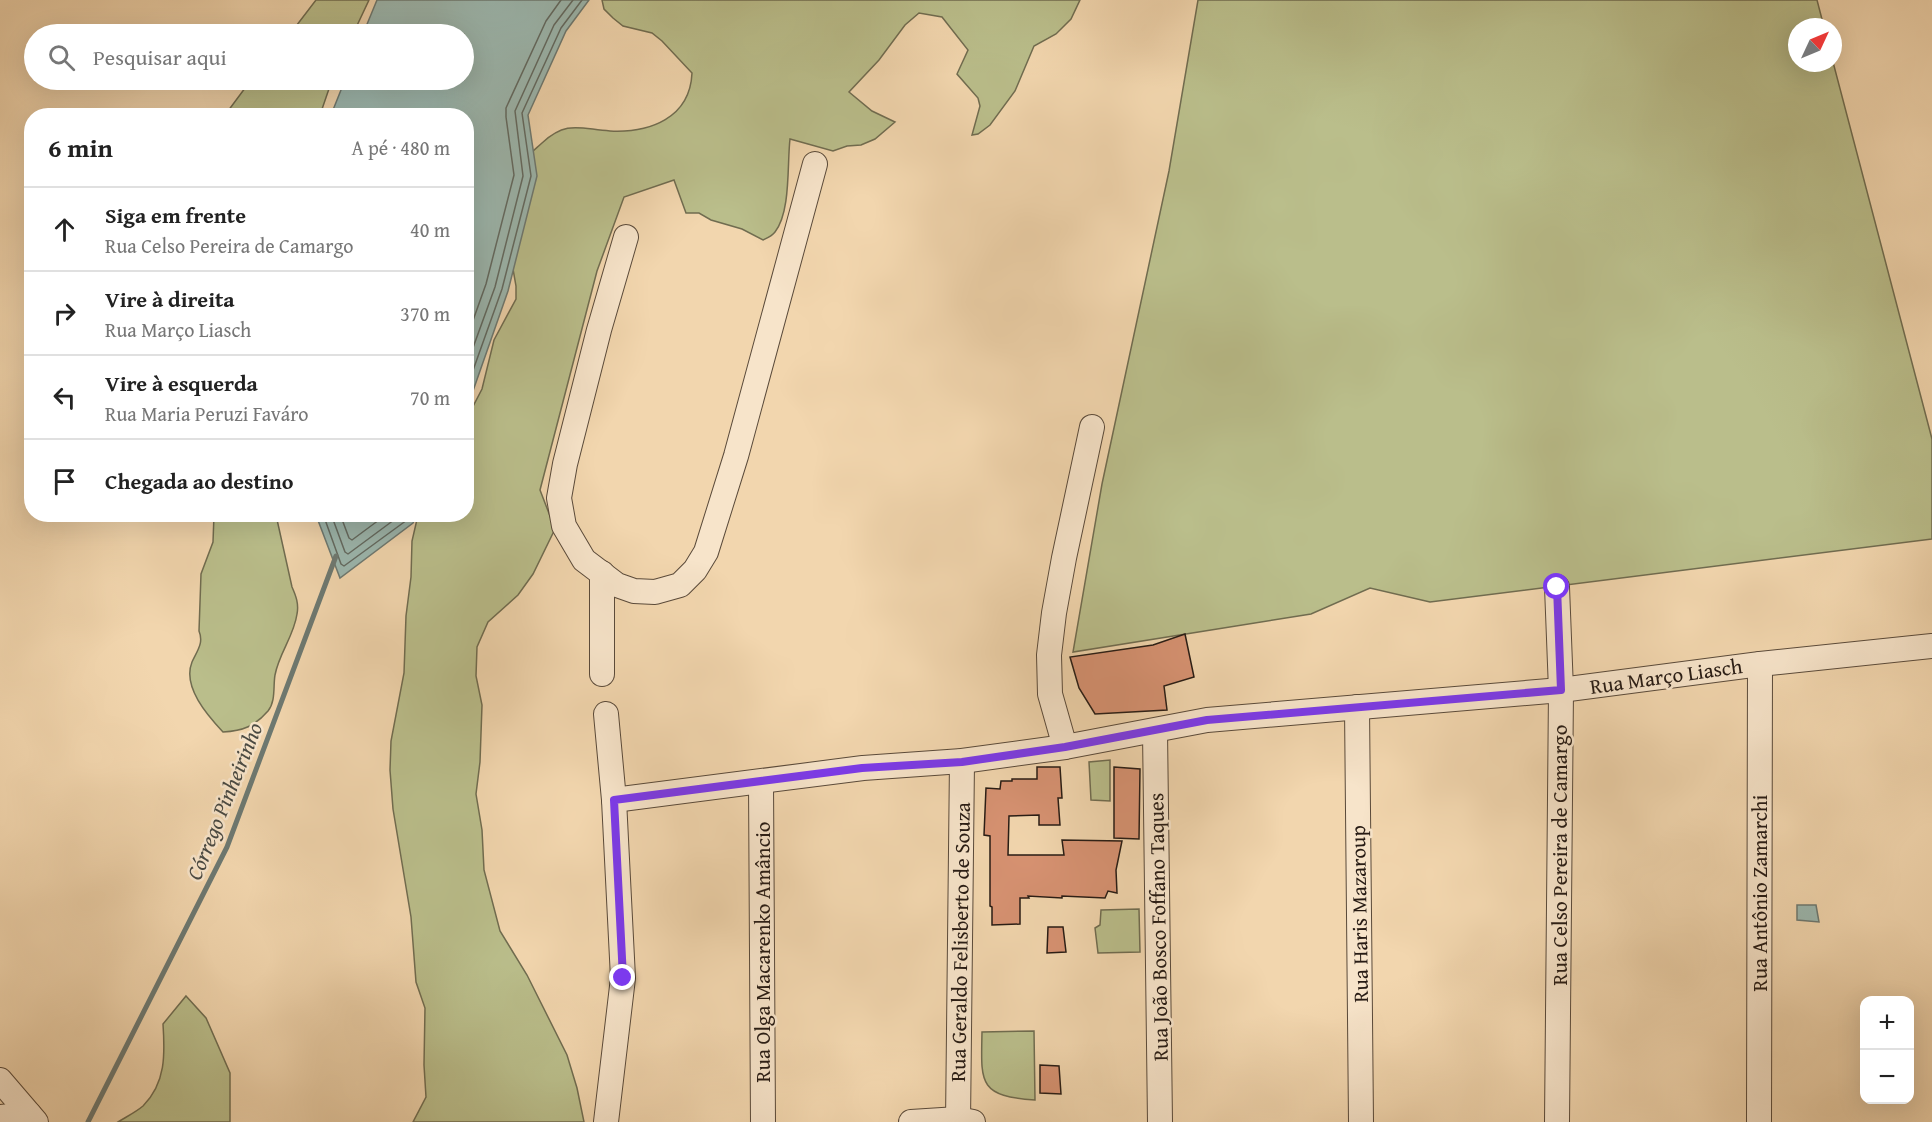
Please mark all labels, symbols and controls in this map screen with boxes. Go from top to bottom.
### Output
north arrow [1788,18,1842,72]
search box [24,24,474,90]
icon: search [45,41,78,74]
text: Pesquisar aqui [93,41,227,73]
text: 6 min [48,128,113,167]
text: A pé · 480 m [352,133,450,162]
text: Siga em frente [105,199,246,231]
icon: ahead [48,213,81,246]
text: 40 m [410,215,450,244]
text: Rua Celso Pereira de Camargo [105,231,354,260]
text: Vire à direita [105,283,235,315]
icon: right [48,297,81,330]
text: 370 m [400,299,450,328]
text: Rua Março Liasch [105,315,251,344]
text: Vire à esquerda [105,367,258,399]
icon: left [48,381,81,414]
text: 70 m [410,383,450,412]
text: Rua Maria Peruzi Faváro [105,399,308,428]
icon: arrive [48,465,81,498]
text: Chegada ao destino [105,465,293,497]
route start [1543,573,1569,599]
street label: Rua Março Liasch [1588,650,1744,702]
water label: Córrego Pinheirinho [178,717,270,885]
street label: Rua Celso Pereira de Camargo [1544,725,1575,986]
street label: Rua João Bosco Foffano Taques [1140,793,1176,1061]
street label: Rua Antônio Zamarchi [1744,794,1775,991]
street label: Rua Geraldo Felisberto de Souza [942,802,978,1082]
street label: Rua Olga Macarenko Amâncio [747,821,778,1083]
street label: Rua Haris Mazaroup [1342,825,1376,1003]
route end [609,964,635,990]
map controls [1860,996,1914,1104]
button: + [1860,996,1914,1050]
button: − [1860,1050,1914,1104]

